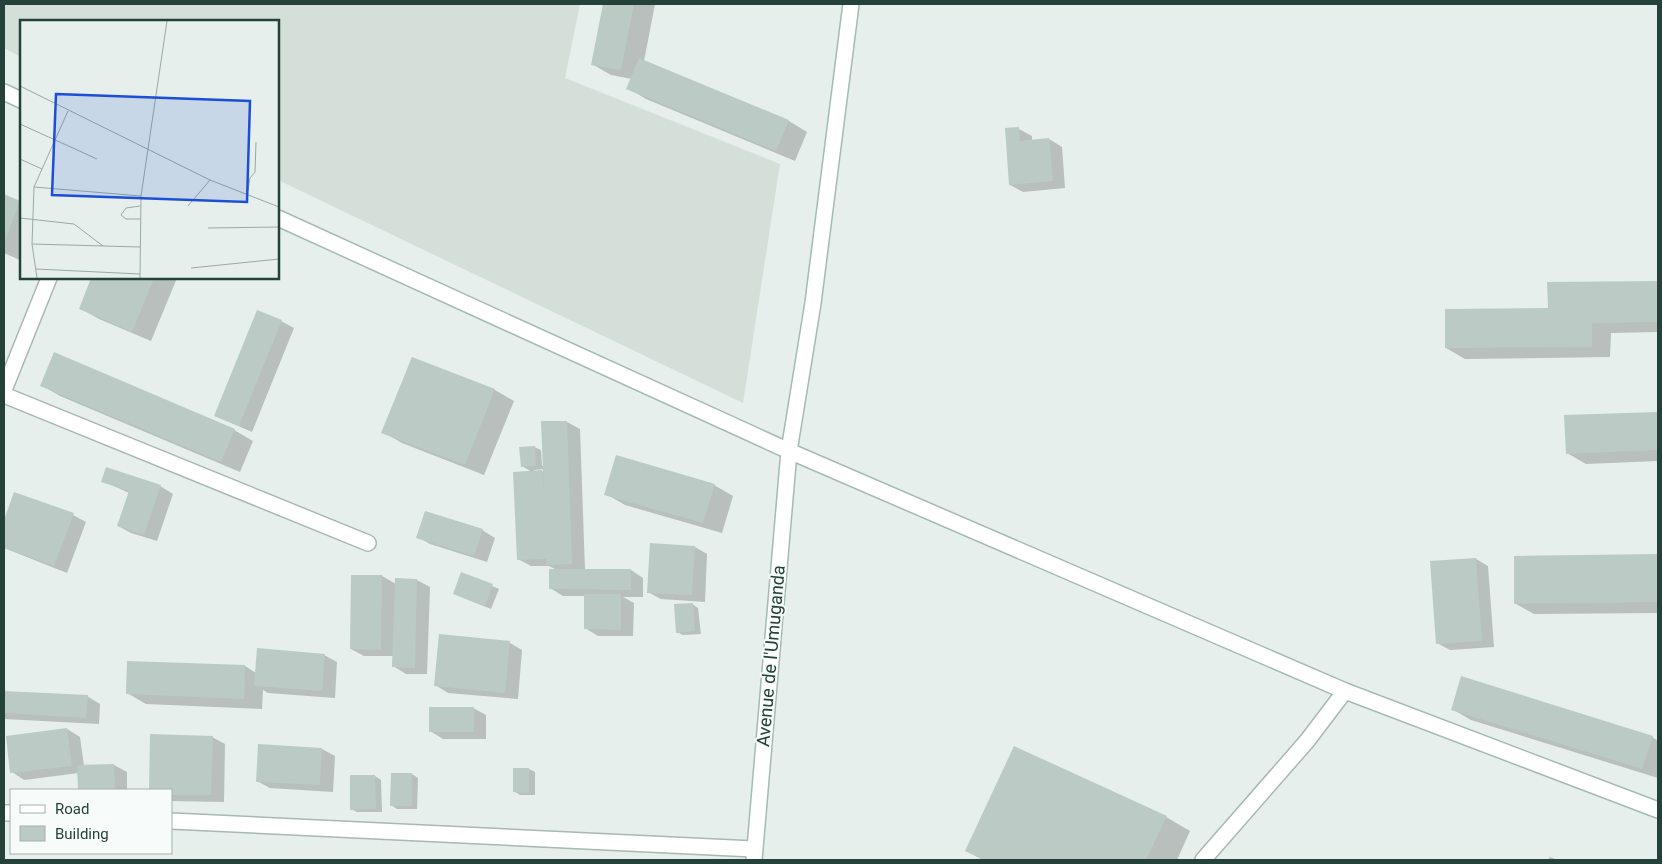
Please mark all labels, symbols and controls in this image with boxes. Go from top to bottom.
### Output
inset map [20,20,279,279]
street label: Avenue de l'Umuganda [752,564,789,748]
legend [10,789,172,854]
text: Road [55,800,89,818]
text: Building [55,825,109,843]

